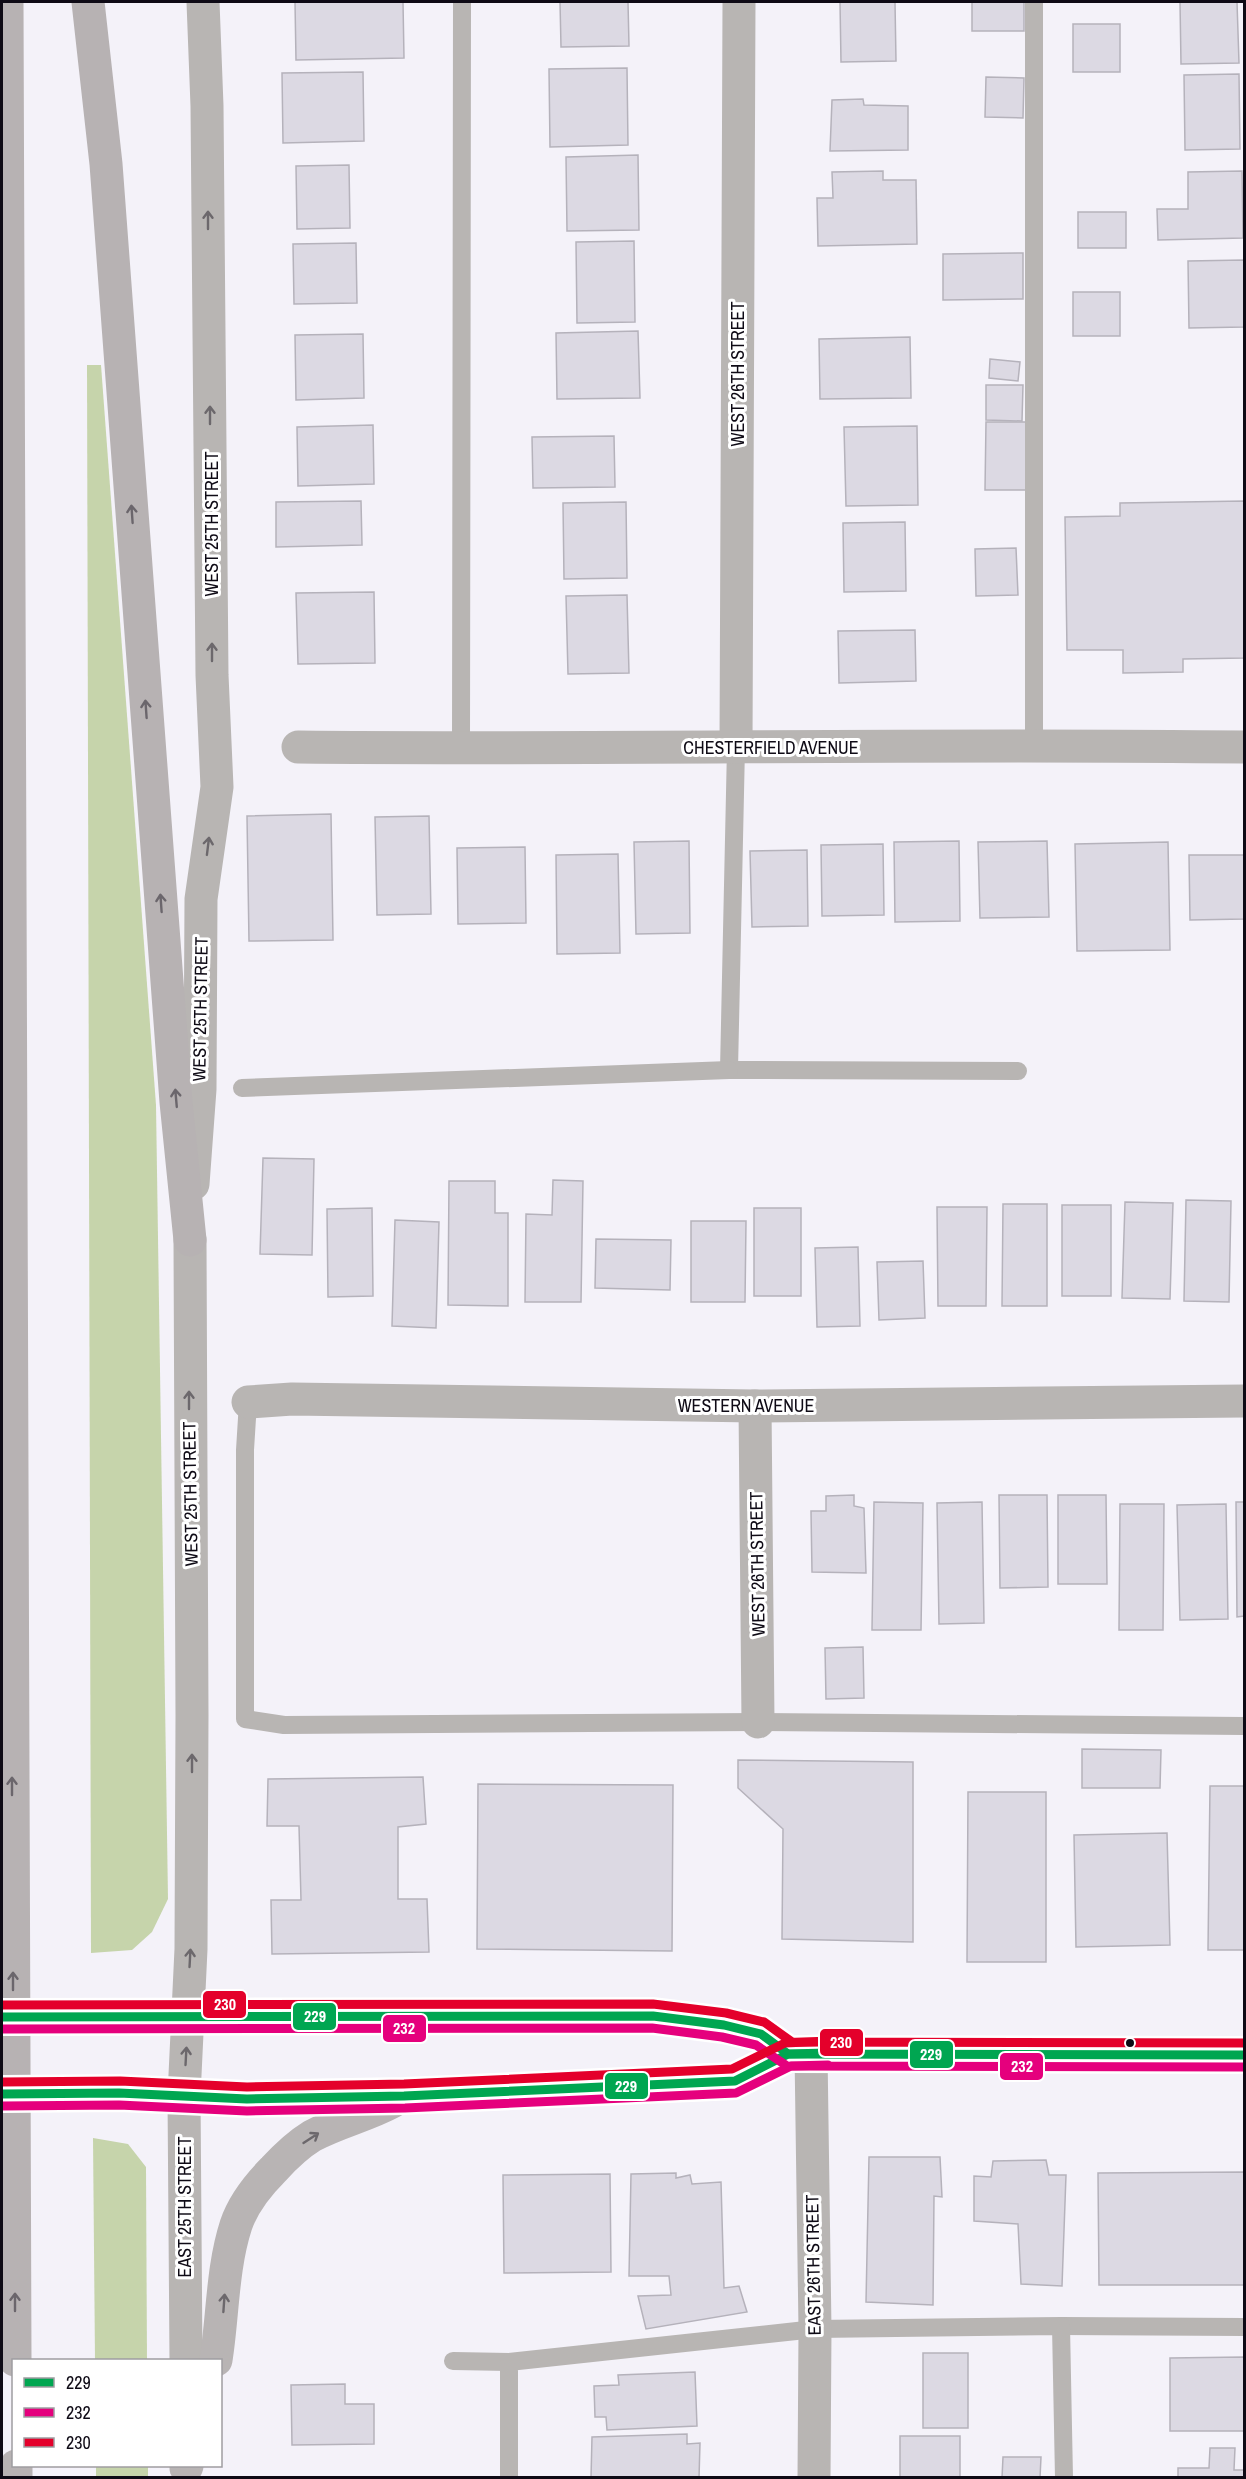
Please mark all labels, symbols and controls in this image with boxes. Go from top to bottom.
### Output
one-way arrow [202,210,214,230]
street label: WEST 26TH STREET [725,302,750,446]
one-way arrow [204,405,216,425]
street label: WEST 25TH STREET [199,452,224,596]
one-way arrow [126,505,137,525]
one-way arrow [206,642,218,662]
one-way arrow [141,699,152,719]
street label: CHESTERFIELD AVENUE [683,735,859,760]
one-way arrow [202,836,213,856]
one-way arrow [155,894,166,914]
street label: WEST 25TH STREET [186,936,214,1082]
one-way arrow [170,1088,181,1108]
one-way arrow [183,1391,195,1411]
street label: WESTERN AVENUE [678,1393,814,1418]
street label: WEST 25TH STREET [176,1421,204,1567]
street label: WEST 26TH STREET [743,1491,771,1637]
one-way arrow [186,1754,198,1774]
one-way arrow [6,1777,18,1797]
one-way arrow [185,1949,196,1969]
one-way arrow [7,1972,19,1992]
line badge: 230 [202,1990,247,2019]
text: 230 [214,1993,236,2015]
line badge: 229 [292,2002,337,2031]
text: 229 [304,2005,326,2027]
line badge: 232 [382,2014,427,2043]
text: 232 [393,2017,415,2039]
line badge: 230 [819,2028,864,2057]
text: 230 [830,2031,852,2053]
unlabelled marker [1124,2037,1136,2049]
line badge: 229 [909,2040,954,2069]
text: 229 [920,2043,942,2065]
one-way arrow [180,2047,191,2067]
line badge: 232 [999,2052,1044,2081]
text: 232 [1011,2055,1033,2077]
line badge: 229 [604,2072,649,2100]
text: 229 [615,2075,637,2097]
one-way arrow [302,2132,319,2145]
street label: EAST 25TH STREET [172,2137,197,2277]
street label: EAST 26TH STREET [799,2194,827,2336]
one-way arrow [9,2293,21,2313]
one-way arrow [219,2293,230,2313]
legend [12,2359,222,2467]
text: 229 [66,2370,91,2395]
text: 232 [66,2400,91,2425]
text: 230 [66,2430,91,2455]

